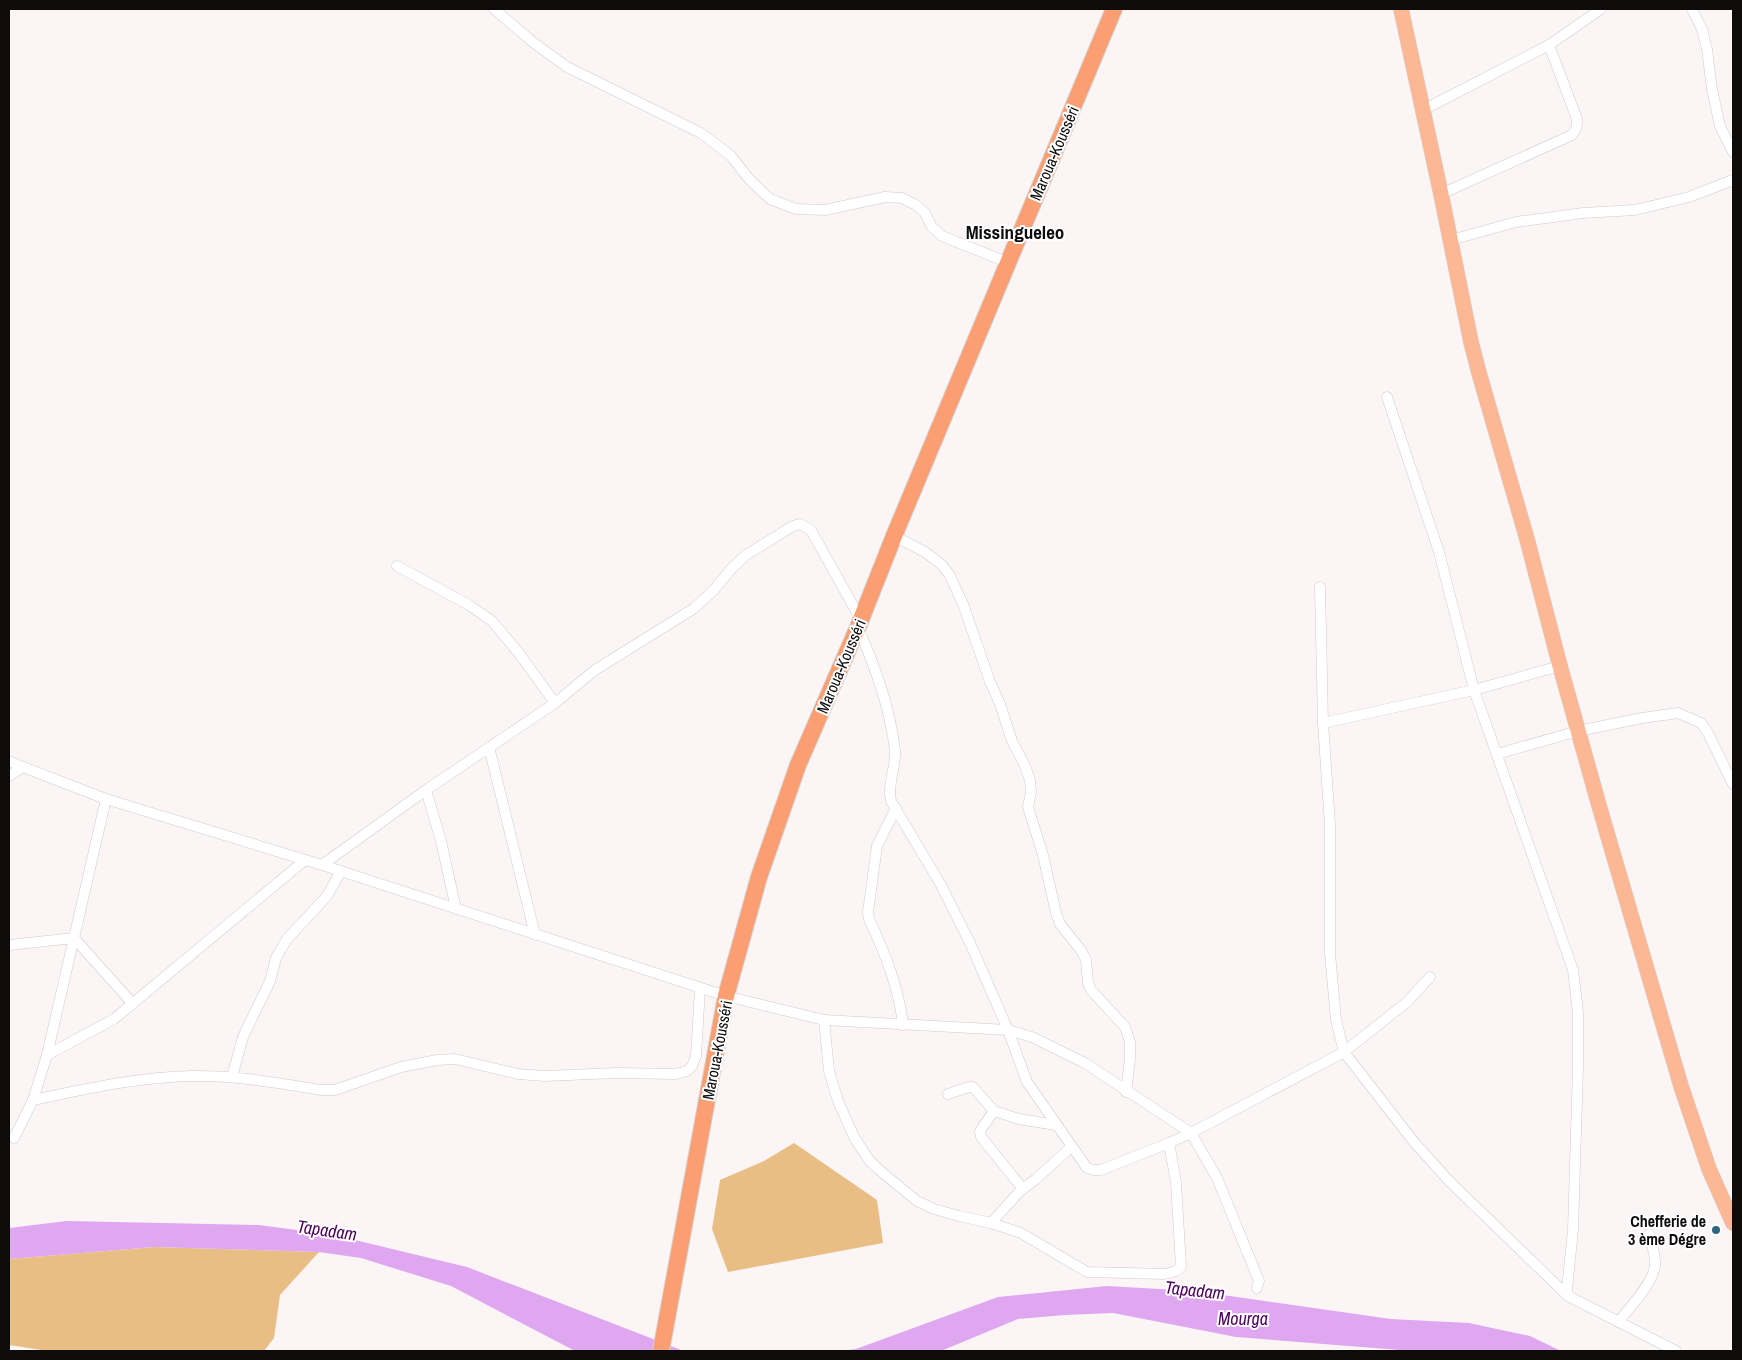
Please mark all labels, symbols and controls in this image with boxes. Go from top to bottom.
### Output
street label: Maroua-Kousséri [1024,102,1084,204]
district label: Missingueleo [966,219,1064,245]
street label: Maroua-Kousséri [811,615,871,717]
street label: Maroua-Kousséri [697,999,737,1101]
place label: Chefferie de 3 ème Dégre [1628,1210,1706,1250]
water label: Tapadam [295,1213,359,1247]
marker: Chefferie de 3 ème Dégre [1710,1224,1722,1236]
water label: Tapadam [1164,1274,1226,1306]
water label: Mourga [1218,1306,1268,1331]

